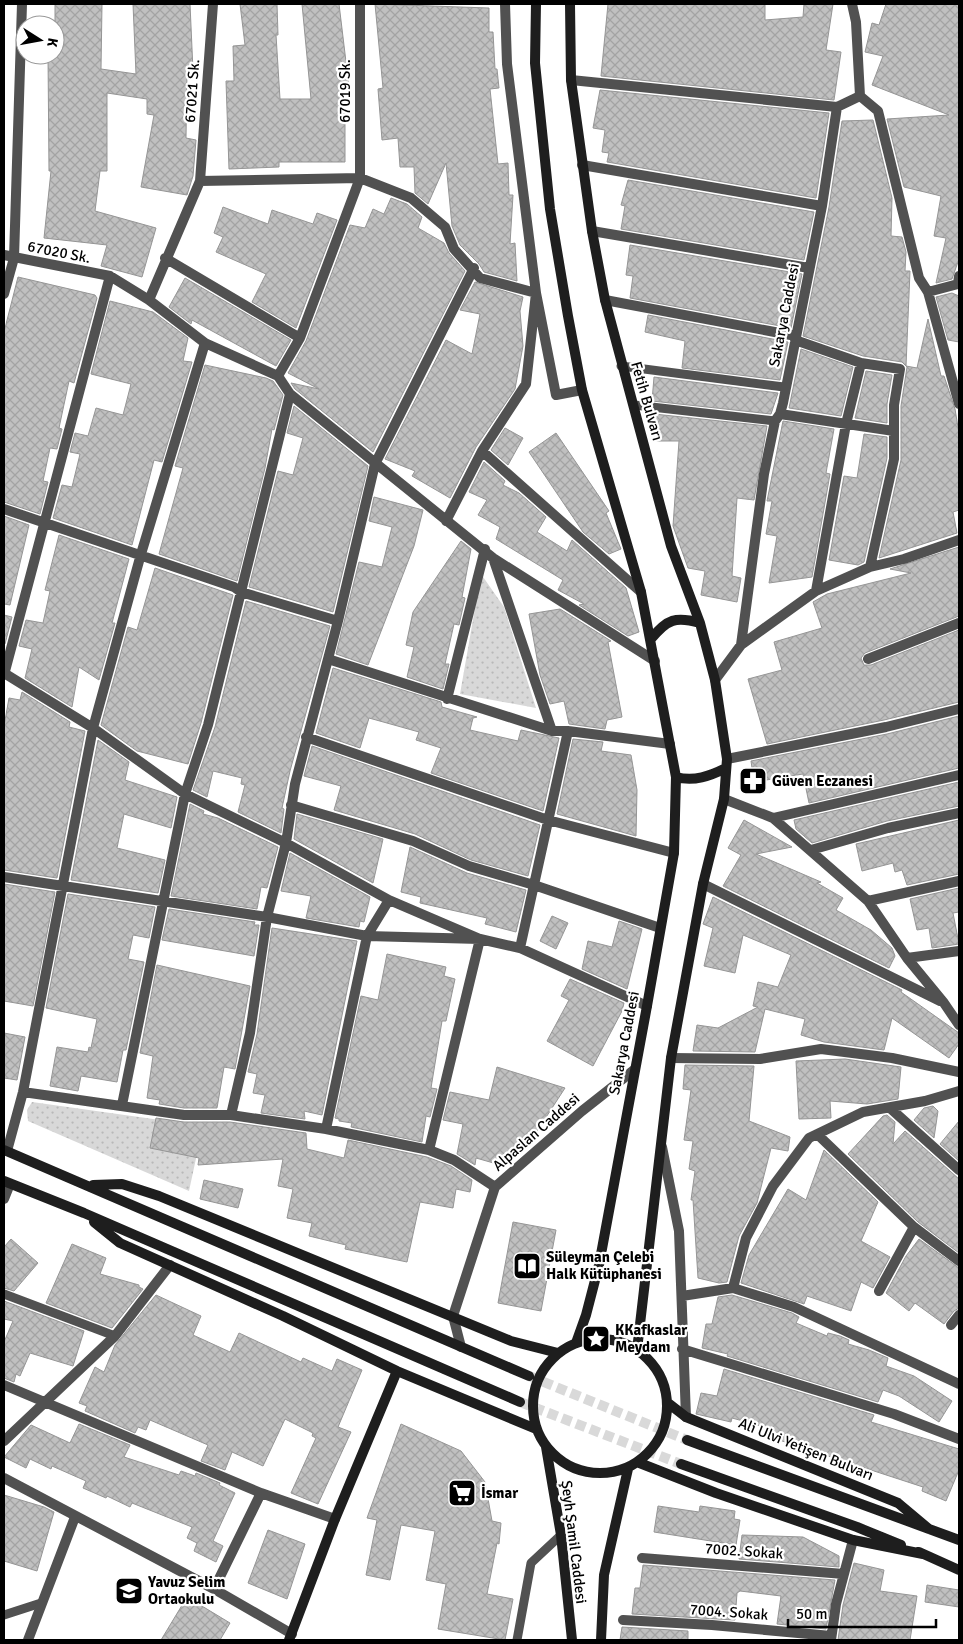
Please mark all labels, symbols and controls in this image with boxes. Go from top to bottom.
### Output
north arrow [15,15,65,65]
text: K [43,36,61,49]
street label: 67021 Sk. [181,59,203,123]
street label: 67019 Sk. [336,59,354,123]
street label: 67020 Sk. [26,237,92,267]
street label: Sakarya Caddesi [765,262,803,368]
street label: Fetih Bulvarı [627,359,667,443]
pharmacy icon: Güven Eczanesi [738,766,768,796]
place label: Güven Eczanesi [772,772,873,790]
street label: Sakarya Caddesi [605,990,643,1096]
street label: Alpaslan Caddesi [489,1089,583,1175]
place label: Süleyman Çelebi Halk Kütüphanesi [546,1248,662,1283]
library icon: Süleyman Çelebi Halk Kütüphanesi [512,1251,542,1281]
place label: KKafkaslar Meydanı [615,1321,687,1356]
place icon: KKafkaslar Meydanı [581,1324,611,1354]
street label: Ali Ulvi Yetişen Bulvarı [736,1414,876,1484]
supermarket icon: İsmar [447,1478,477,1508]
street label: Şeyh Şamil Caddesi [557,1479,591,1605]
place label: İsmar [481,1484,518,1502]
street label: 7002. Sokak [704,1539,784,1563]
place label: Yavuz Selim Ortaokulu [147,1573,225,1608]
school or university icon: Yavuz Selim Ortaokulu [114,1576,144,1606]
scale bar [788,1596,936,1628]
street label: 7004. Sokak [689,1600,769,1624]
text: 50 m [796,1605,827,1623]

